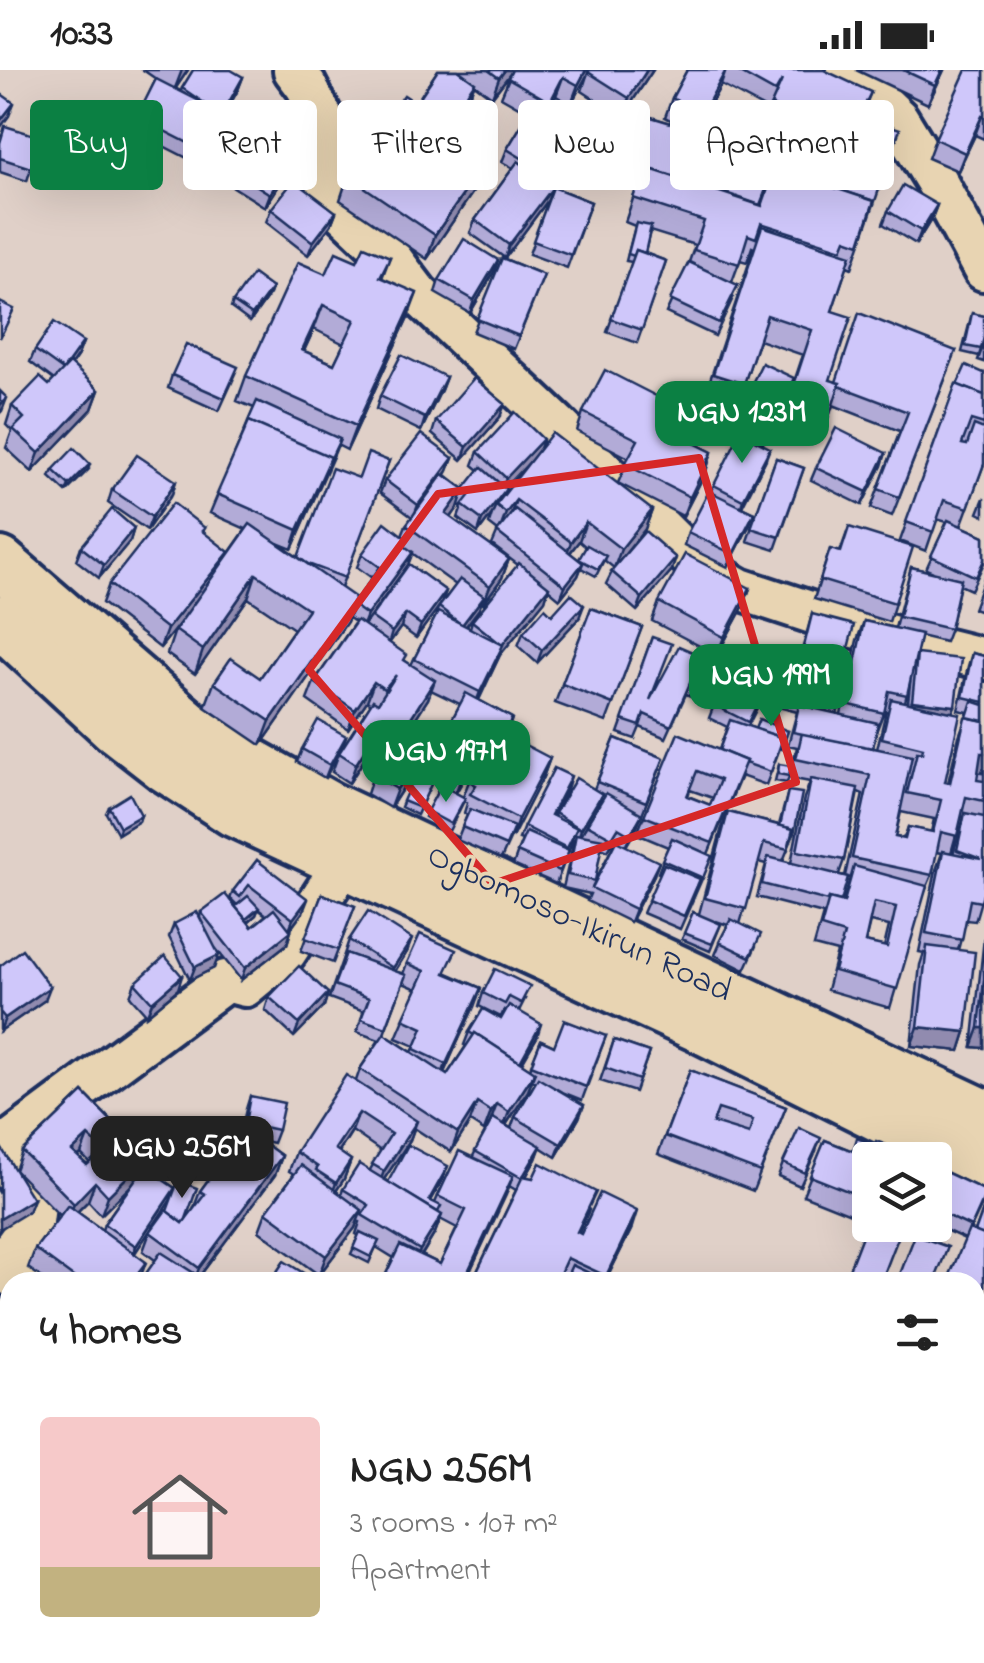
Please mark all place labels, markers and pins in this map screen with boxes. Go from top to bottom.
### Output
pin: NGN 123M [639,381,845,466]
pin: NGN 199M [668,644,874,729]
pin: NGN 197M [343,720,549,805]
pin: NGN 256M [79,1116,285,1201]

